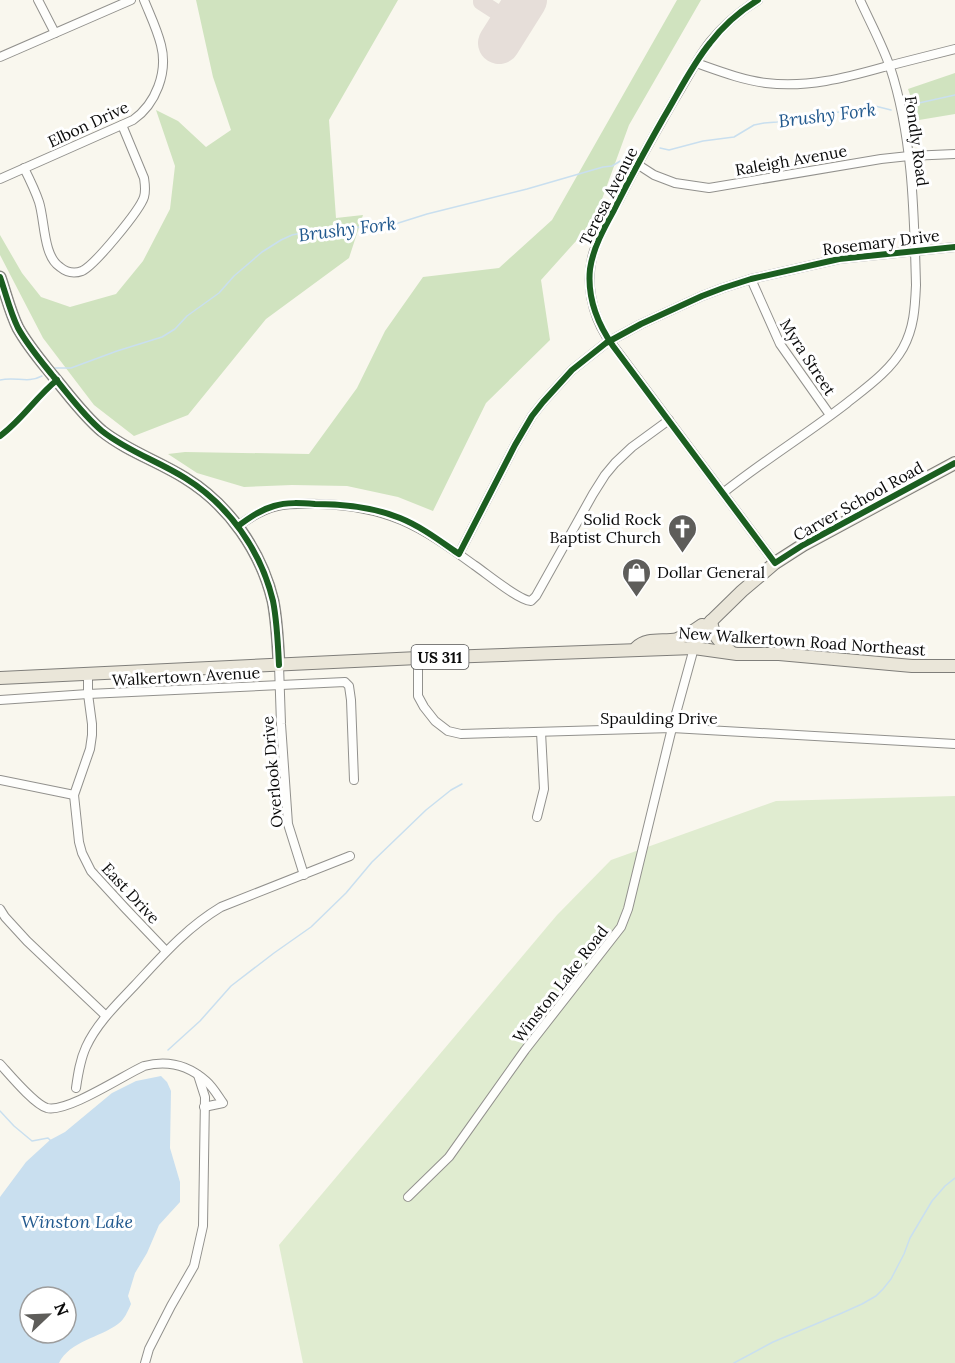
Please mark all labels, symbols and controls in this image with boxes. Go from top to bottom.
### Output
street label: Fondly Road [901,94,933,188]
street label: Elbon Drive [44,96,132,151]
water label: Brushy Fork [777,98,877,132]
street label: Raleigh Avenue [734,140,849,180]
street label: Teresa Avenue [575,143,642,249]
water label: Brushy Fork [297,212,397,246]
street label: Rosemary Drive [821,225,941,259]
street label: Myra Street [776,315,841,400]
street label: Carver School Road [789,457,927,545]
place label: Solid Rock Baptist Church [550,509,661,547]
church icon: Solid Rock Baptist Church [666,512,698,554]
shop icon: Dollar General [620,556,652,598]
place label: Dollar General [657,562,765,582]
street label: New Walkertown Road Northeast [678,622,927,660]
road number: US 311 [412,645,468,669]
street label: Walkertown Avenue [111,662,261,690]
street label: Spaulding Drive [600,708,718,728]
street label: Overlook Drive [257,715,287,829]
street label: East Drive [98,858,164,928]
street label: Winston Lake Road [508,921,612,1047]
water label: Winston Lake [21,1210,133,1233]
north arrow [18,1285,78,1345]
text: N [50,1300,73,1319]

